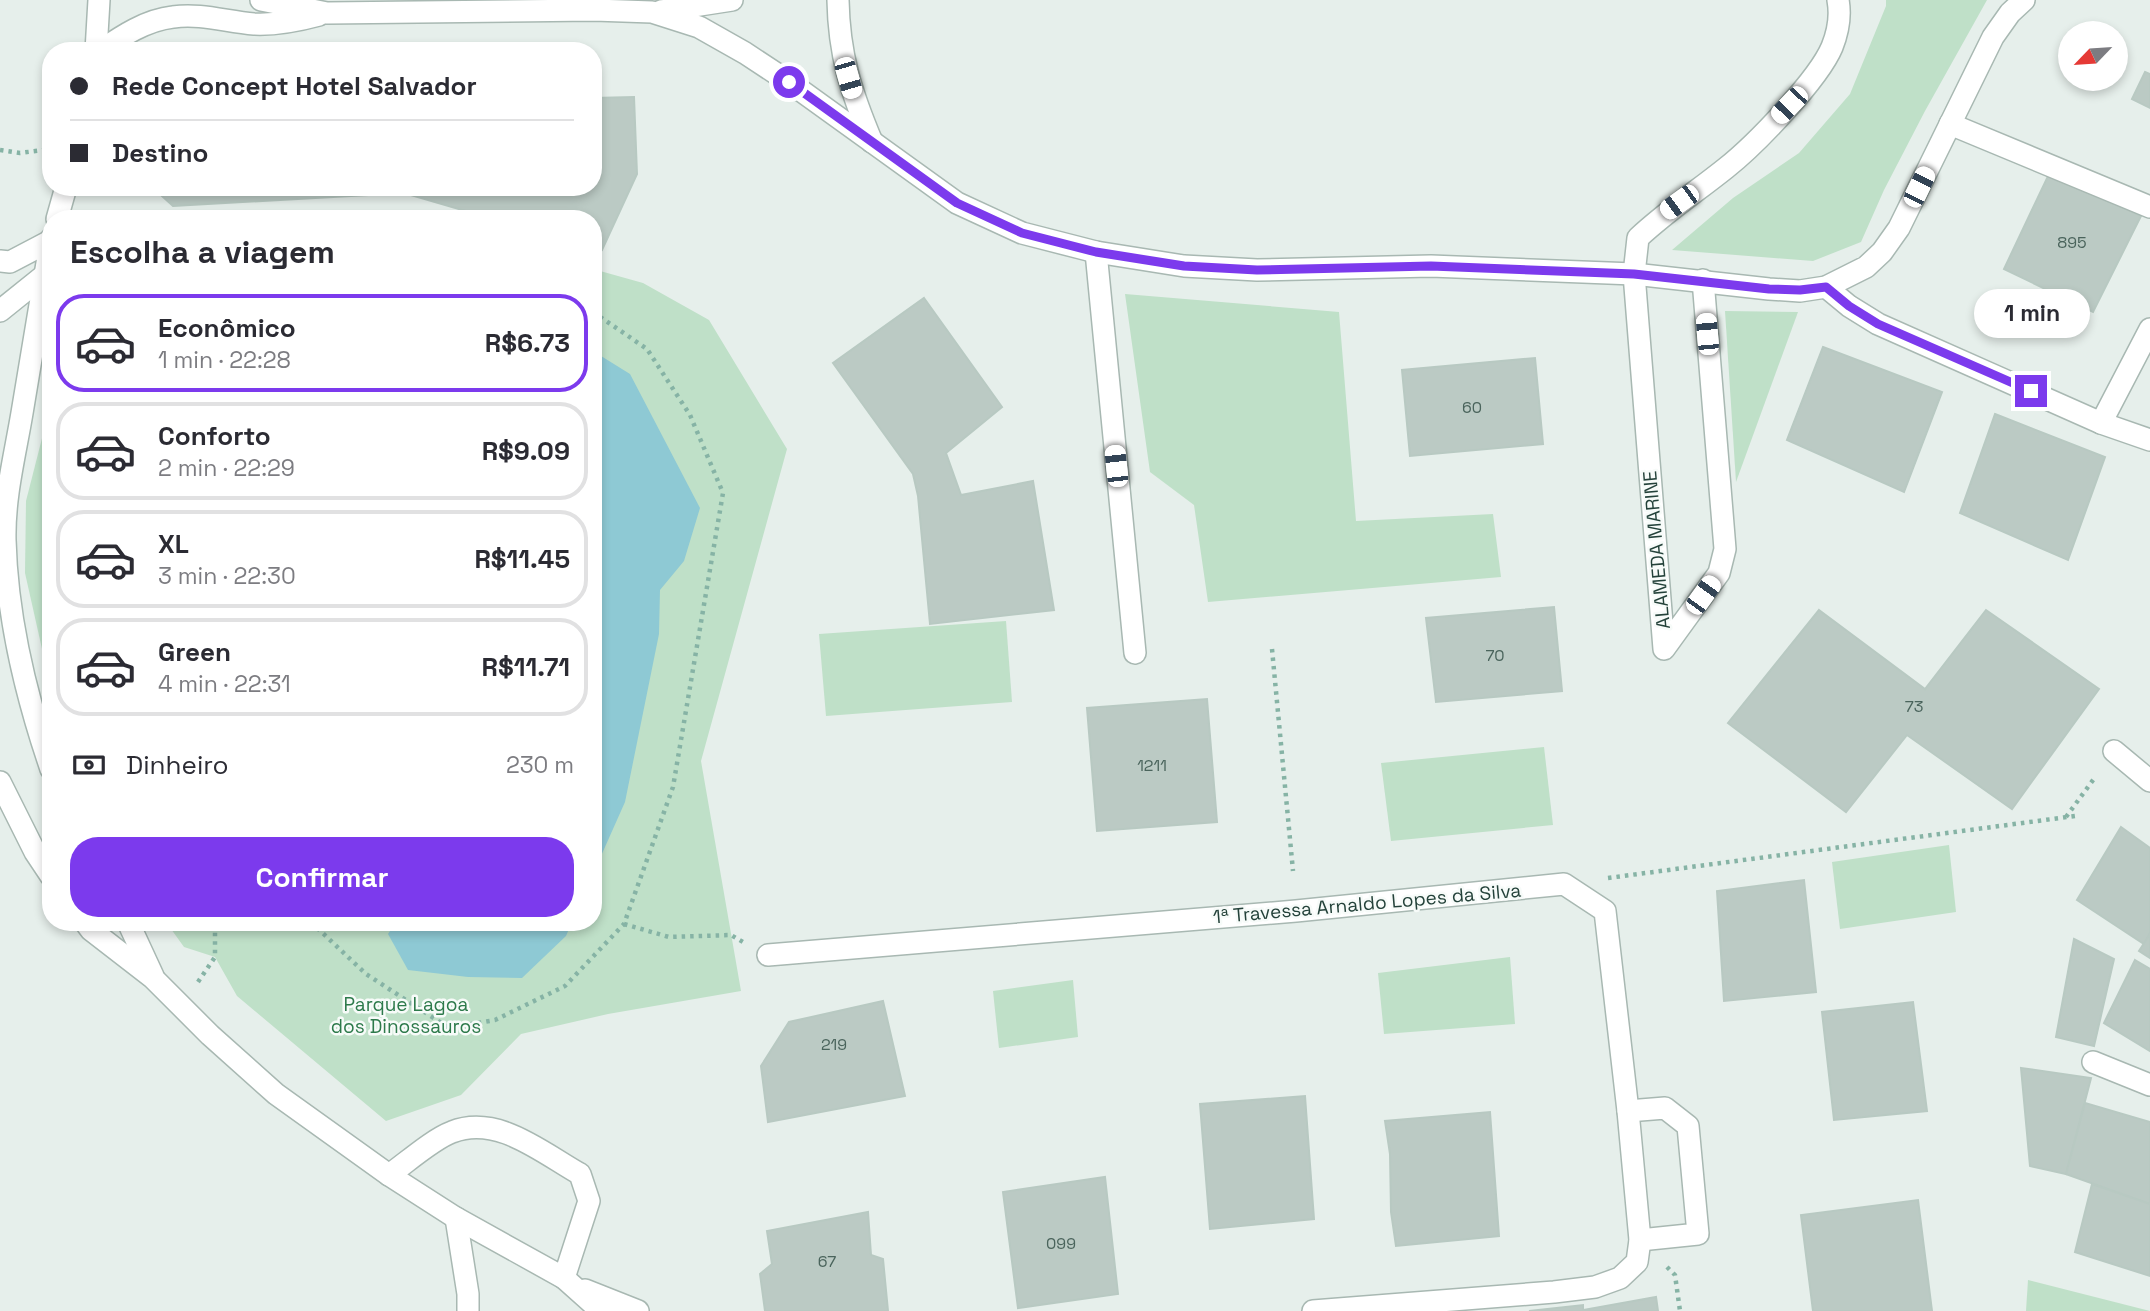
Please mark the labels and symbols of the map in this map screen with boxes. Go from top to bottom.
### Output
north arrow [2058,21,2128,91]
car [833,55,864,101]
route start [773,66,805,98]
car [1767,83,1812,127]
car [1901,164,1938,210]
car [1656,181,1703,223]
house number: 895 [2057,232,2087,253]
callout: 1 min [1973,290,2089,338]
car [1695,312,1720,356]
route end [2015,375,2047,407]
house number: 60 [1462,397,1482,418]
car [1104,444,1129,488]
street label: ALAMEDA MARINE [1637,470,1676,630]
car [1683,572,1724,618]
house number: 70 [1485,645,1505,666]
house number: 73 [1905,696,1923,717]
house number: 1211 [1137,755,1167,776]
street label: 1ª Travessa Arnaldo Lopes da Silva [1212,878,1522,929]
park label: Parque Lagoa dos Dinossauros [331,992,481,1039]
house number: 219 [821,1034,847,1055]
house number: 099 [1046,1233,1076,1254]
house number: 67 [818,1251,836,1272]

